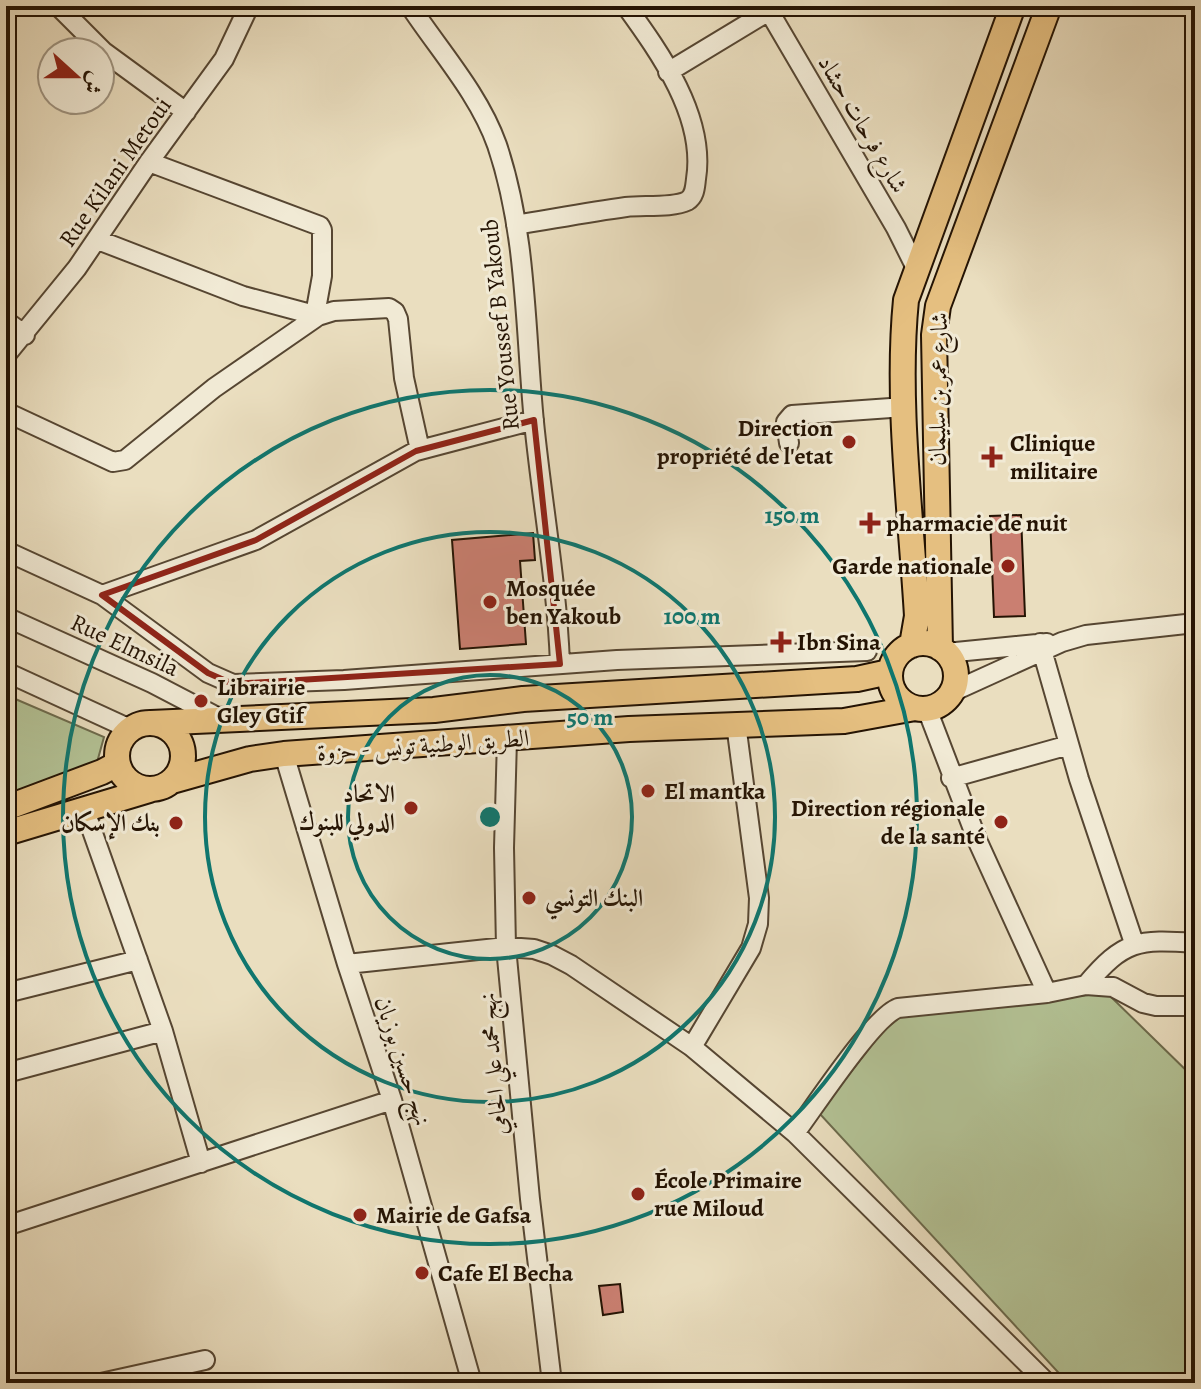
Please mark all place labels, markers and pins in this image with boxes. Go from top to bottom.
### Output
place label: Direction propriété de l'etat [657,412,834,472]
place label: Clinique militaire [1010,427,1098,487]
marker: Direction propriété de l'etat [840,433,858,451]
marker: Clinique militaire [981,446,1003,468]
place label: pharmacie de nuit [886,507,1067,539]
marker: pharmacie de nuit [861,514,879,532]
place label: Garde nationale [832,550,992,582]
marker: Garde nationale [999,557,1017,575]
place label: Mosquée ben Yakoub [505,572,621,632]
marker: Mosquée ben Yakoub [481,593,499,611]
place label: Ibn Sina [797,626,881,658]
marker: Ibn Sina [772,633,790,651]
place label: Librairie Gley Gtif [217,671,308,731]
marker: Librairie Gley Gtif [192,692,210,710]
place label: El mantka [664,775,766,807]
place label: الاتحاد الدولي للبنوك [299,778,395,841]
marker: El mantka [639,782,657,800]
place label: Direction régionale de la santé [791,792,985,852]
marker: الاتحاد الدولي للبنوك [402,799,420,817]
centre of rings [476,803,504,831]
place label: بنك الإسكان [61,807,160,840]
marker: Direction régionale de la santé [992,813,1010,831]
marker: بنك الإسكان [167,814,185,832]
place label: البنك التونسي [545,882,643,920]
marker: البنك التونسي [520,889,538,907]
place label: École Primaire rue Miloud [654,1164,802,1224]
marker: École Primaire rue Miloud [629,1185,647,1203]
place label: Mairie de Gafsa [376,1199,532,1231]
marker: Mairie de Gafsa [351,1206,369,1224]
place label: Cafe El Becha [438,1257,574,1289]
marker: Cafe El Becha [413,1264,431,1282]

